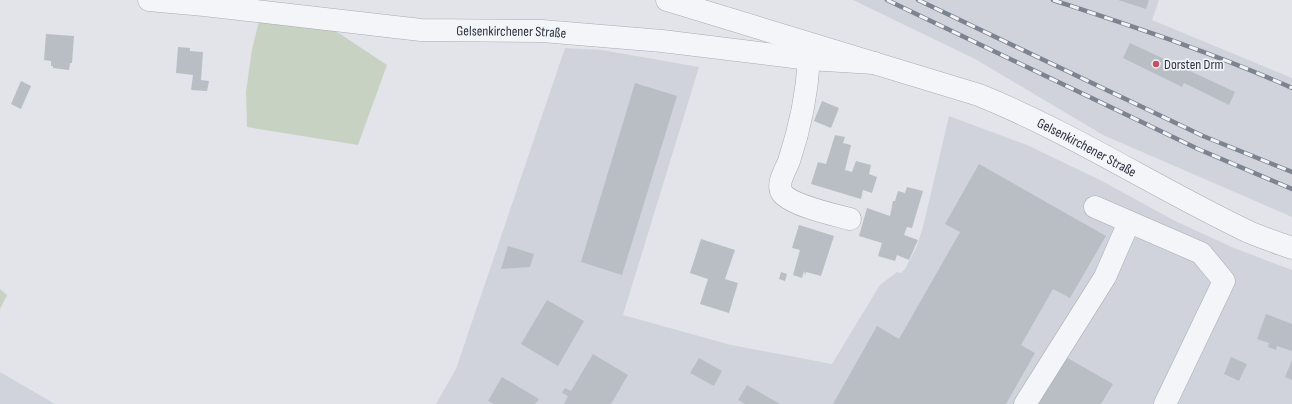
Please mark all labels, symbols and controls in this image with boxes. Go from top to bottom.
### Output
street label: Gelsenkirchener Straße [456,22,567,41]
place label: Dorsten Drm [1164,56,1223,73]
marker: Dorsten Drm [1151,59,1161,69]
street label: Gelsenkirchener Straße [1034,114,1140,180]

